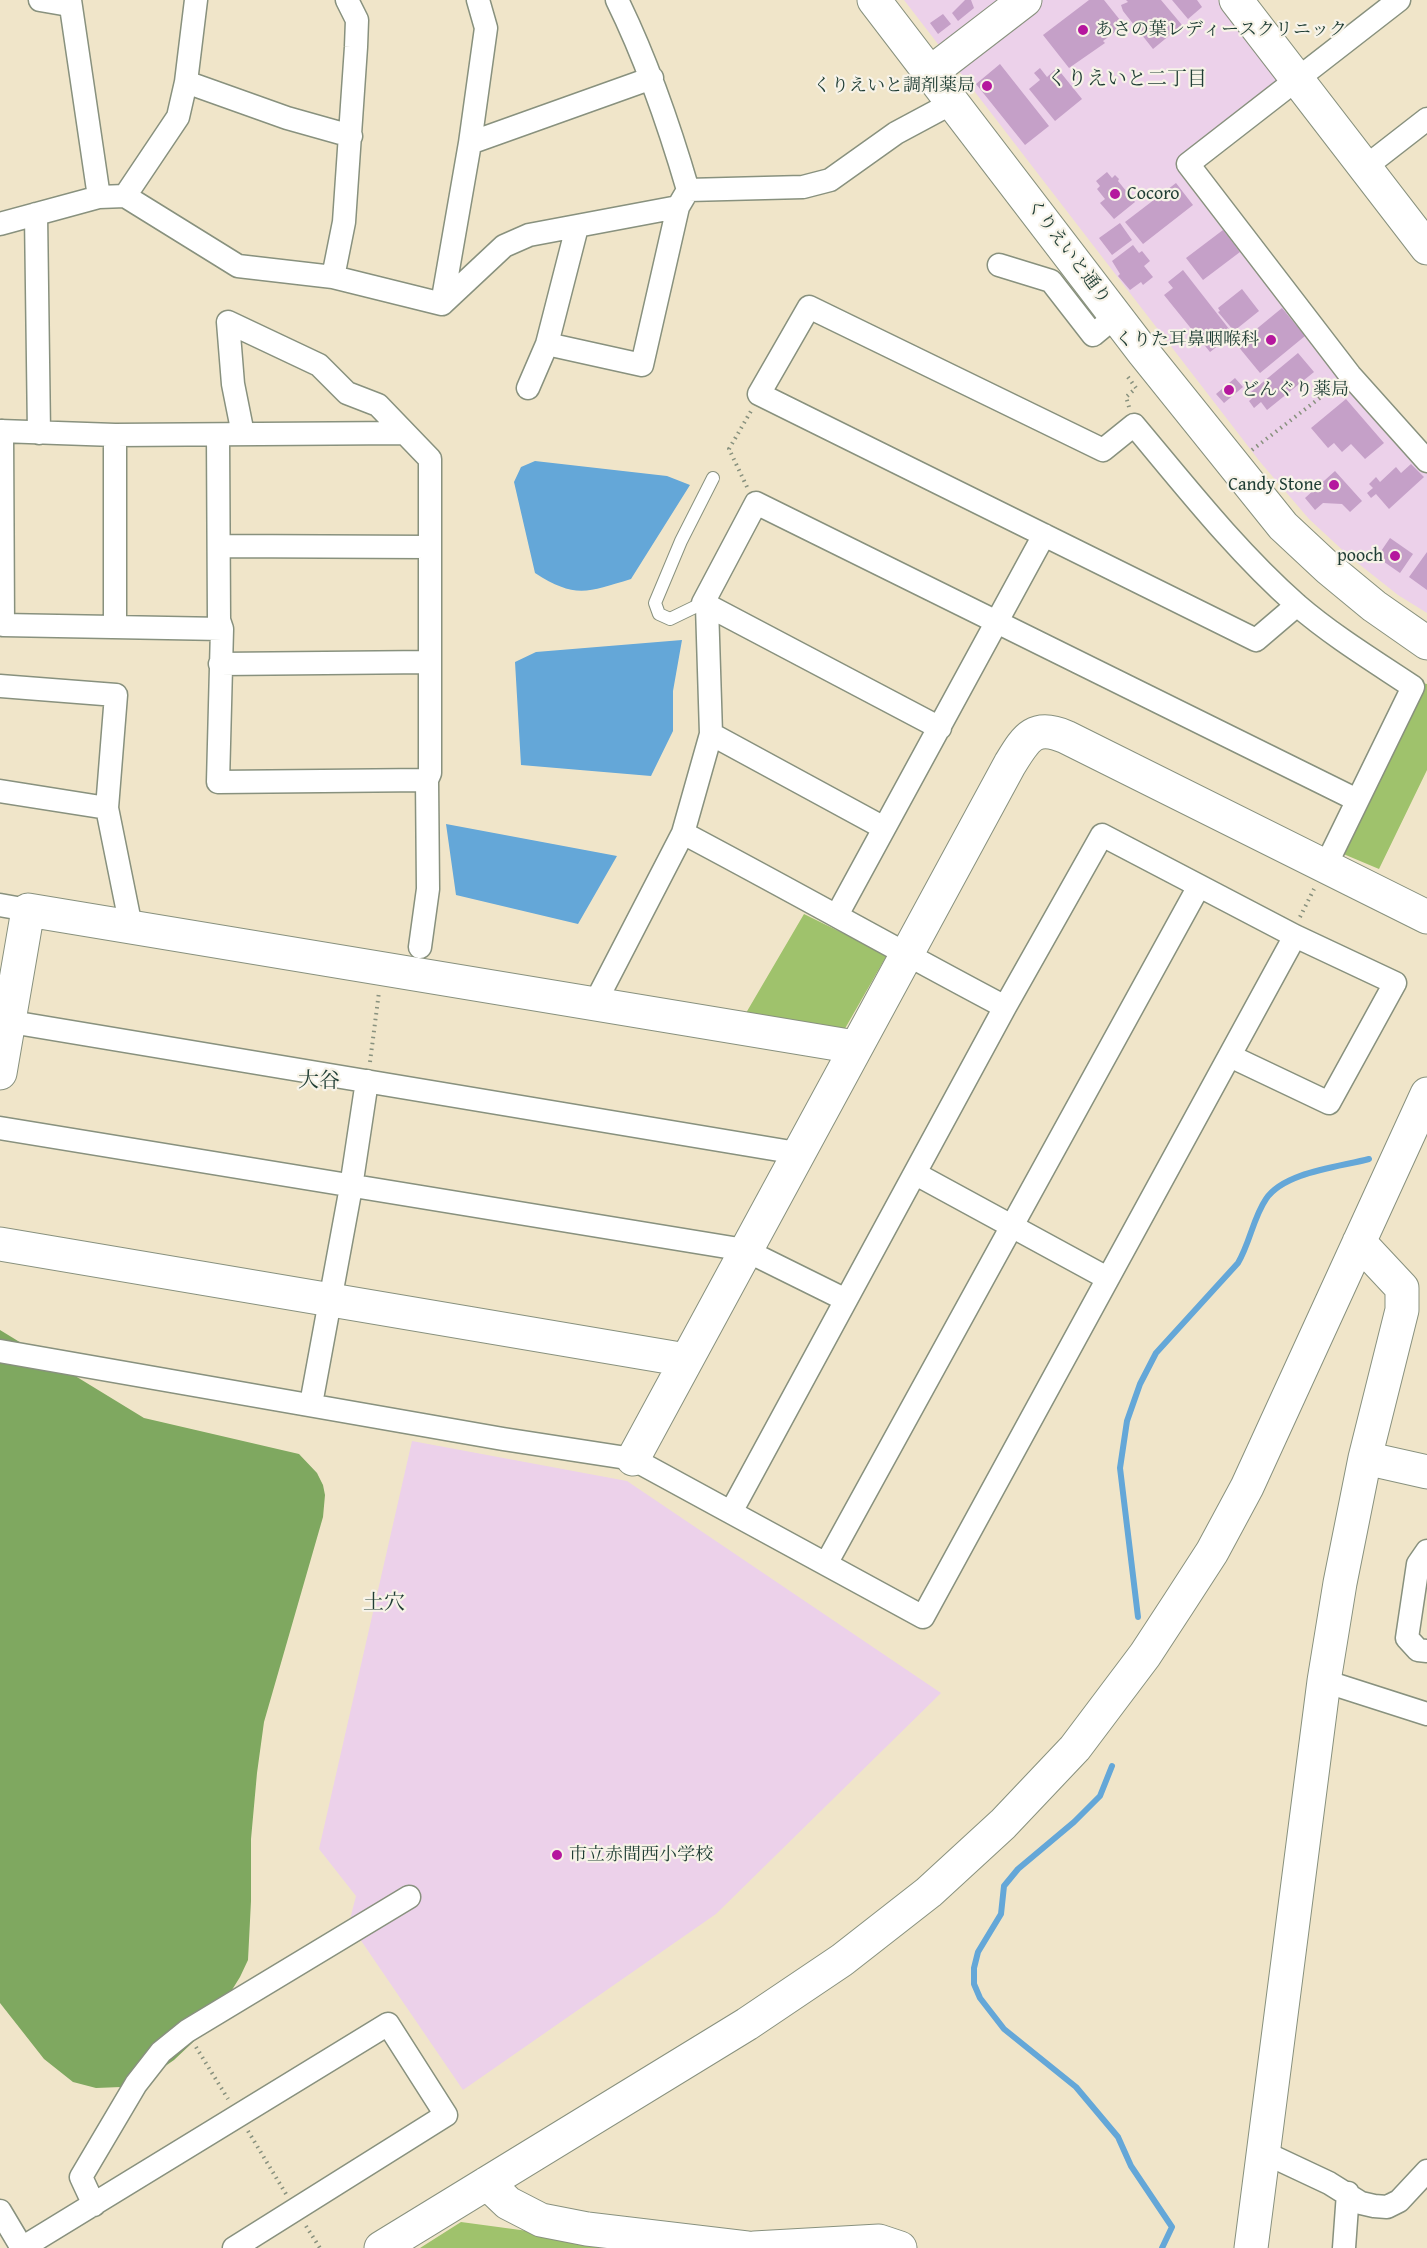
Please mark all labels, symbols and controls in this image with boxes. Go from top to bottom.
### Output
place label: あさの葉レディースクリニック [1095,19,1347,41]
marker: あさの葉レディースクリニック [1076,23,1090,37]
district label: くりえいと二丁目 [1047,68,1207,92]
place label: くりえいと調剤薬局 [813,75,975,97]
marker: くりえいと調剤薬局 [980,79,994,93]
place label: Cocoro [1127,183,1179,205]
marker: Cocoro [1108,187,1122,201]
street label: くりえいと通り [1021,195,1115,309]
place label: くりた耳鼻咽喉科 [1115,329,1259,351]
marker: くりた耳鼻咽喉科 [1264,333,1278,347]
place label: どんぐり薬局 [1241,379,1349,401]
marker: どんぐり薬局 [1222,383,1236,397]
place label: Candy Stone [1228,474,1322,496]
marker: Candy Stone [1327,478,1341,492]
place label: pooch [1337,545,1383,567]
marker: pooch [1388,549,1402,563]
district label: 大谷 [298,1069,340,1095]
district label: 土穴 [363,1591,405,1617]
place label: 市立赤間西小学校 [569,1844,713,1866]
marker: 市立赤間西小学校 [550,1848,564,1862]

